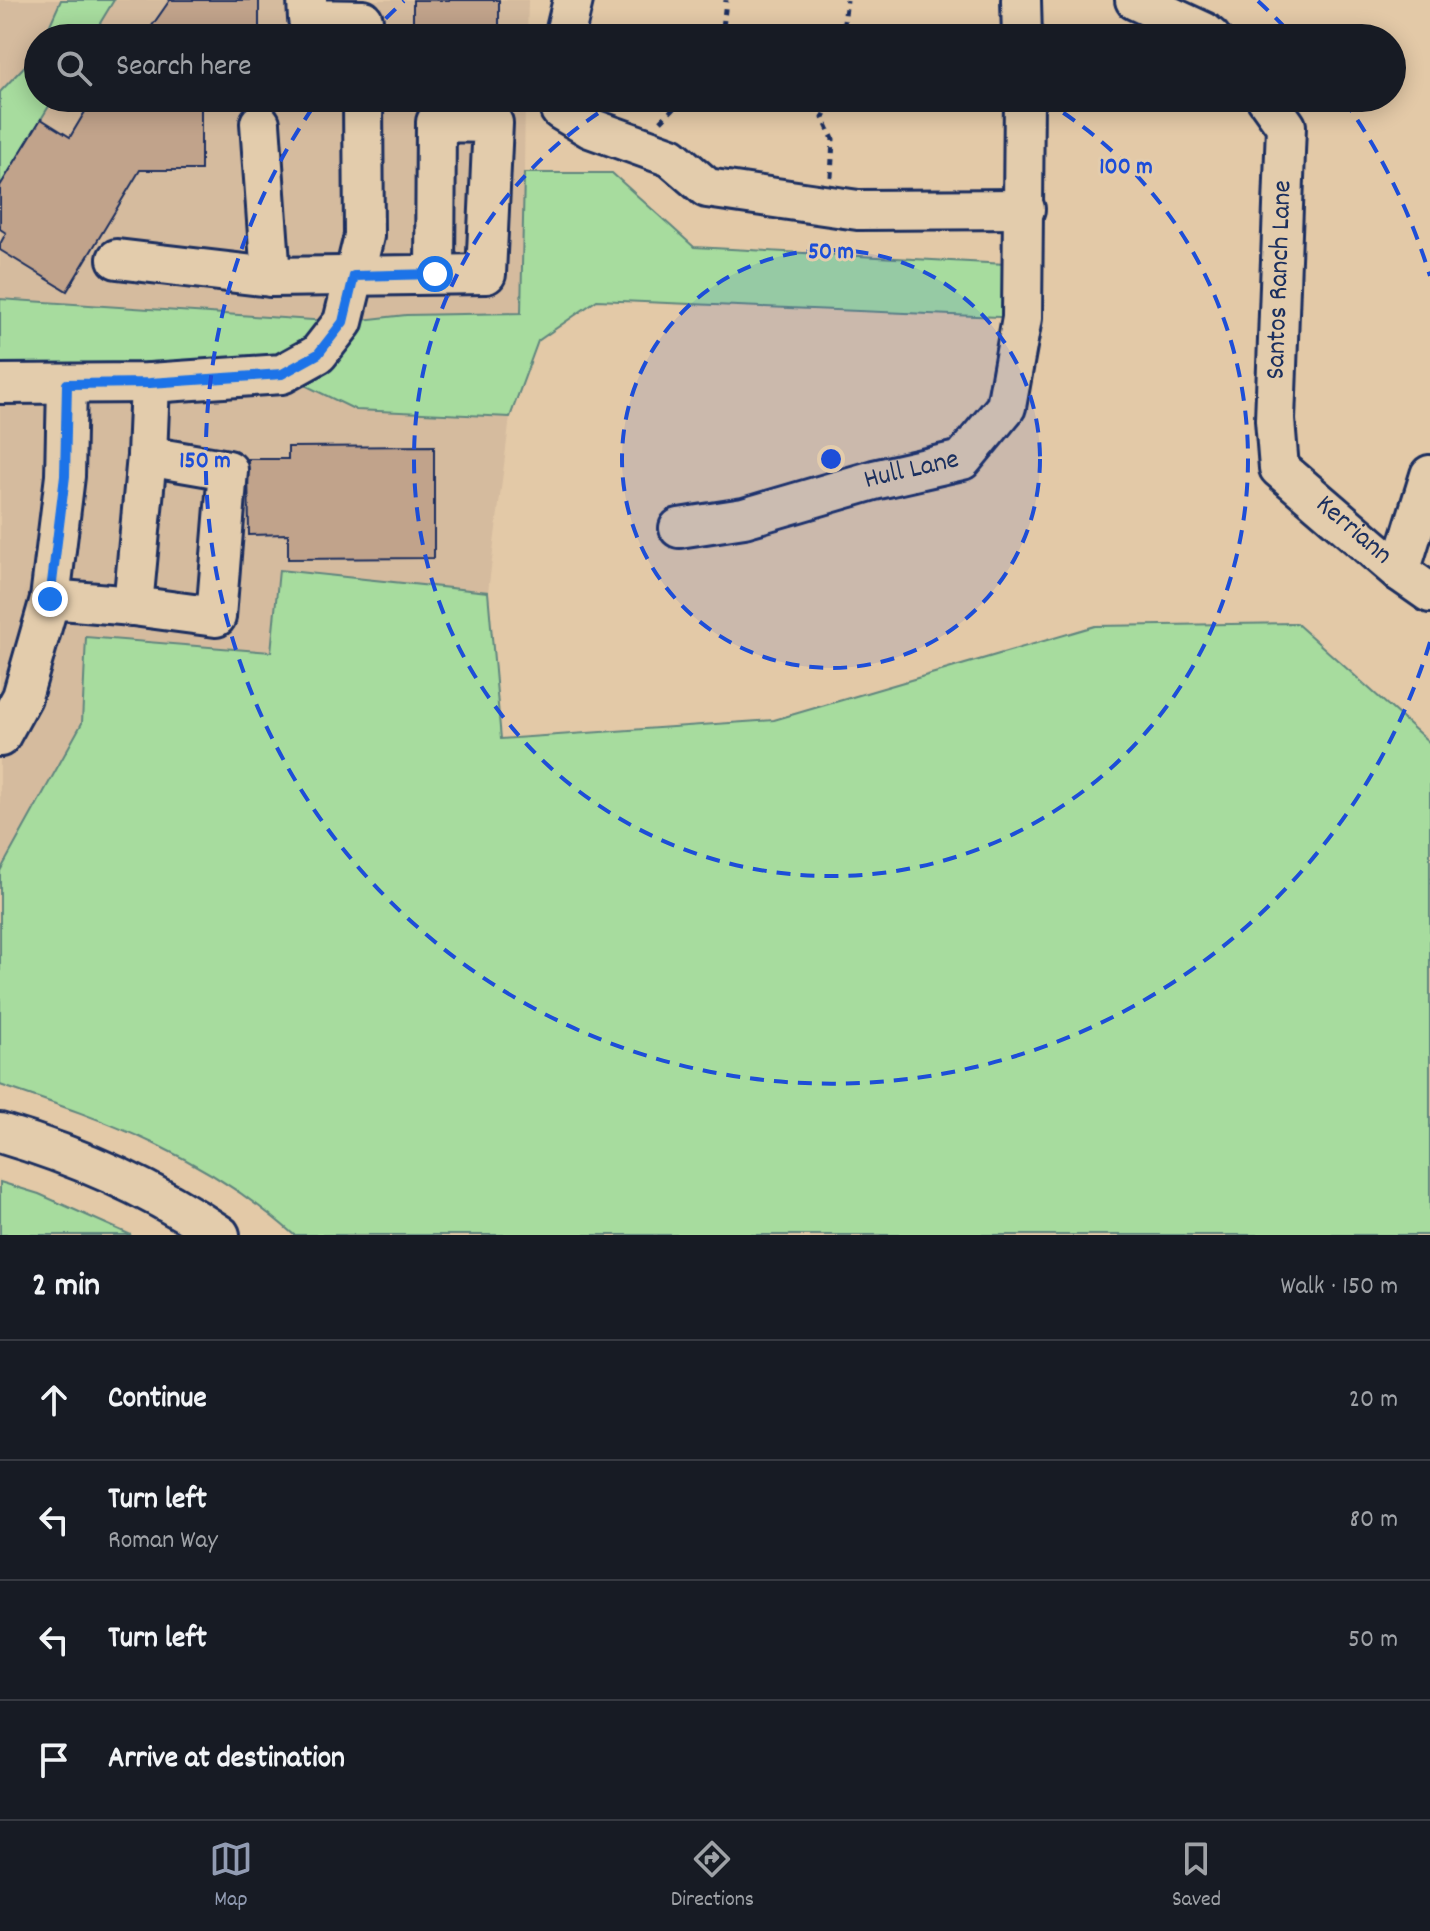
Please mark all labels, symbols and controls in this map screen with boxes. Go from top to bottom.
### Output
search box [24,24,1406,112]
icon: search [52,46,96,90]
text: Search here [116,47,252,90]
text: 100 m [1099,151,1153,185]
street label: Santos Ranch Lane [1258,180,1304,380]
text: 50 m [808,236,854,270]
route start [417,256,453,292]
street label: Hull Lane [860,441,963,502]
text: 150 m [179,445,231,479]
centre of rings [817,445,845,473]
street label: Kerriann [1305,487,1400,576]
route end [32,581,68,617]
text: 2 min [32,1263,100,1312]
text: Walk · 150 m [1280,1269,1398,1306]
icon: ahead [32,1378,76,1422]
text: Continue [108,1379,207,1422]
text: 20 m [1349,1382,1398,1419]
text: Turn left [108,1480,207,1523]
icon: left [32,1498,76,1542]
text: 80 m [1350,1502,1398,1539]
text: Roman Way [108,1523,218,1560]
icon: left [32,1618,76,1662]
text: Turn left [108,1619,207,1662]
text: 50 m [1348,1622,1398,1659]
icon: arrive [32,1738,76,1782]
text: Arrive at destination [108,1739,345,1782]
tab: Map [209,1837,253,1916]
tab: Directions [671,1837,754,1916]
tab: Saved [1172,1837,1221,1916]

